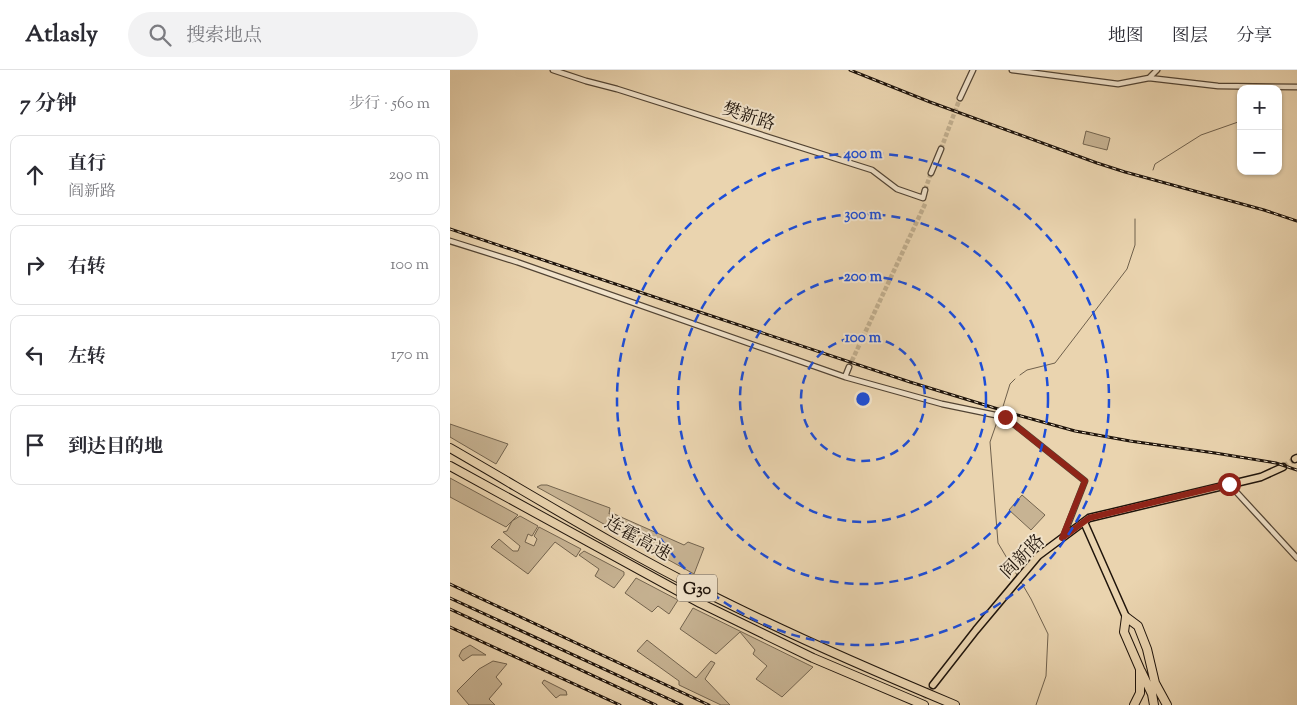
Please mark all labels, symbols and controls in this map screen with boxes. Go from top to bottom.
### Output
search box [128,12,478,57]
text: Atlasly [25,18,98,52]
icon: search [146,21,174,49]
text: 搜索地点 [186,23,262,50]
text: 地图 [1108,24,1144,50]
text: 图层 [1172,24,1208,50]
text: 分享 [1236,24,1272,50]
map controls [1237,85,1282,175]
button: + [1237,85,1282,130]
text: 7 分钟 [20,90,77,120]
text: 步行 · 560 m [349,93,430,116]
street label: 樊新路 [719,97,778,139]
button: − [1237,130,1282,175]
text: 400 m [843,144,883,165]
text: 直行 [68,151,106,178]
icon: ahead [21,161,49,189]
text: 290 m [389,164,429,187]
text: 阎新路 [68,181,116,204]
text: 300 m [844,205,882,226]
icon: right [21,251,49,279]
text: 右转 [68,254,106,281]
text: 100 m [390,254,429,277]
text: 200 m [844,267,883,288]
text: 100 m [845,328,882,349]
icon: left [21,341,49,369]
text: 左转 [68,344,106,371]
text: 170 m [391,344,429,367]
centre of rings [854,390,872,408]
route end [994,406,1017,429]
icon: arrive [21,431,49,459]
text: 到达目的地 [68,434,163,461]
route start [1218,473,1241,496]
street label: 连霍高速 [599,511,675,569]
street label: 阎新路 [995,529,1052,586]
road number: G30 [677,574,717,602]

